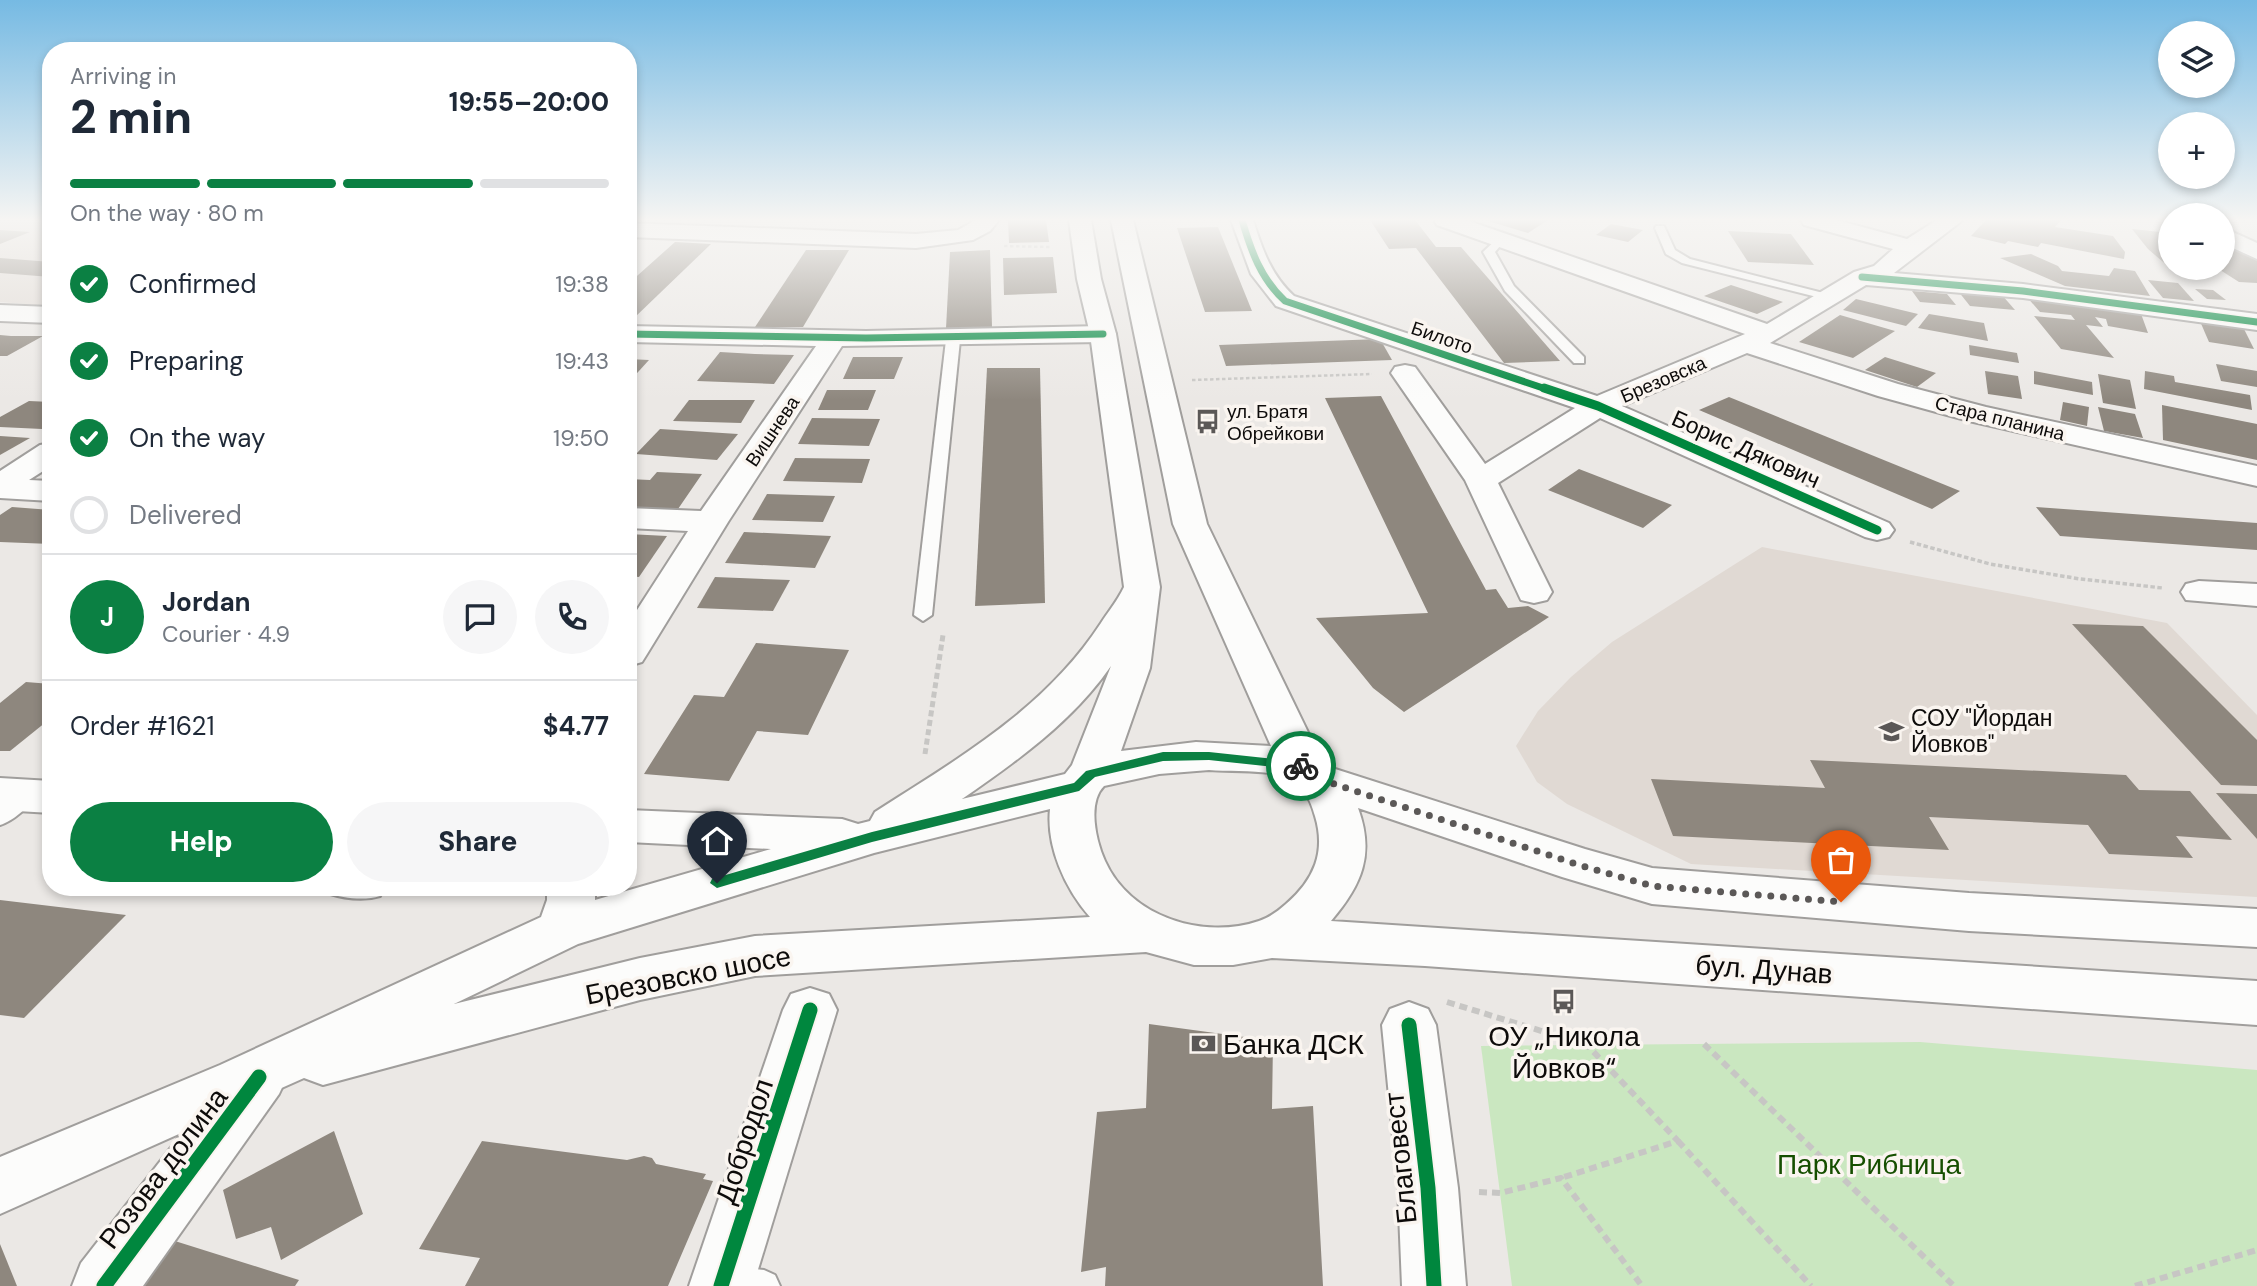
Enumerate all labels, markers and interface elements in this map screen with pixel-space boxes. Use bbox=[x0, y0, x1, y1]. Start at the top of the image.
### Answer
map controls bbox=[2158, 21, 2235, 280]
button: layers bbox=[2158, 21, 2235, 98]
text: Arriving in bbox=[70, 61, 176, 91]
text: 19:55–20:00 bbox=[449, 85, 609, 119]
text: 2 min bbox=[70, 87, 192, 147]
button: + bbox=[2158, 112, 2235, 189]
text: On the way · 80 m bbox=[70, 198, 264, 228]
button: − bbox=[2158, 203, 2235, 280]
icon: check bbox=[70, 265, 108, 303]
text: Confirmed bbox=[129, 267, 256, 301]
text: 19:38 bbox=[555, 269, 609, 299]
street label: Билото bbox=[1408, 315, 1476, 360]
icon: check bbox=[70, 342, 108, 380]
text: Preparing bbox=[129, 344, 244, 378]
text: 19:43 bbox=[555, 346, 609, 376]
street label: Брезовска bbox=[1616, 350, 1710, 409]
street label: Стара планина bbox=[1932, 390, 2068, 447]
street label: Вишнева bbox=[740, 391, 805, 471]
place label: ул. Братя Обрейкови bbox=[1227, 399, 1324, 446]
street label: Борис Дякович bbox=[1667, 403, 1825, 495]
bus stop icon: ул. Братя Обрейкови bbox=[1193, 408, 1221, 436]
icon: check bbox=[70, 419, 108, 457]
text: On the way bbox=[129, 421, 265, 455]
text: 19:50 bbox=[553, 423, 609, 453]
text: Delivered bbox=[129, 498, 242, 532]
button: chat bbox=[443, 580, 517, 654]
button: phone bbox=[535, 580, 609, 654]
text: Jordan bbox=[162, 585, 251, 619]
text: J bbox=[100, 600, 114, 634]
text: Courier · 4.9 bbox=[162, 619, 290, 649]
place label: СОУ "Йордан Йовков" bbox=[1911, 703, 2052, 759]
text: Order #1621 bbox=[70, 709, 215, 743]
text: $4.77 bbox=[543, 709, 609, 743]
school or university icon: СОУ "Йордан Йовков" bbox=[1877, 717, 1905, 745]
courier bbox=[1266, 731, 1336, 801]
icon: bike bbox=[1282, 747, 1320, 785]
button: Help bbox=[70, 802, 333, 882]
button: Share bbox=[347, 802, 609, 882]
pin bbox=[687, 811, 747, 883]
icon: home bbox=[698, 822, 736, 860]
pin bbox=[1811, 830, 1871, 902]
icon: bag bbox=[1822, 841, 1860, 879]
street label: Брезовско шосе bbox=[582, 937, 794, 1014]
street label: бул. Дунав bbox=[1694, 946, 1834, 993]
bus stop icon: ОУ „Никола Йовков“ bbox=[1550, 988, 1578, 1016]
place label: ОУ „Никола Йовков“ bbox=[1488, 1018, 1640, 1087]
place label: Банка ДСК bbox=[1223, 1026, 1364, 1063]
bank icon: Банка ДСК bbox=[1189, 1030, 1217, 1058]
street label: Добродол bbox=[707, 1074, 782, 1208]
street label: Розова долина bbox=[91, 1080, 236, 1256]
street label: Благовест bbox=[1375, 1090, 1426, 1226]
park label: Парк Рибница bbox=[1777, 1146, 1961, 1183]

